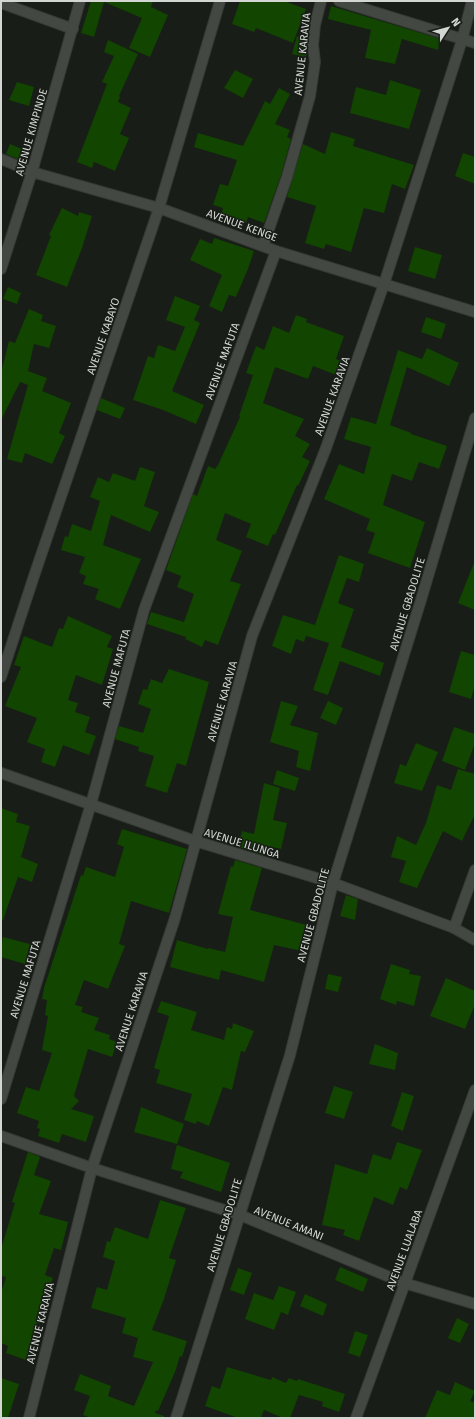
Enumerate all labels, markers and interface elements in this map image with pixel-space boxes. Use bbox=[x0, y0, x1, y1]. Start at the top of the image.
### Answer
north arrow bbox=[428, 8, 468, 48]
street label: AVENUE KARAVIA bbox=[292, 11, 313, 96]
text: N bbox=[448, 16, 463, 29]
street label: AVENUE KIMPINDE bbox=[13, 87, 50, 177]
street label: AVENUE KENGE bbox=[205, 207, 279, 244]
street label: AVENUE KABAYO bbox=[84, 296, 123, 376]
street label: AVENUE MAFUTA bbox=[203, 320, 243, 401]
street label: AVENUE KARAVIA bbox=[312, 354, 353, 437]
street label: AVENUE GBADOLITE bbox=[387, 556, 428, 652]
street label: AVENUE MAFUTA bbox=[100, 627, 133, 709]
street label: AVENUE KARAVIA bbox=[205, 659, 240, 743]
street label: AVENUE ILUNGA bbox=[203, 826, 282, 861]
street label: AVENUE GBADOLITE bbox=[295, 867, 332, 963]
street label: AVENUE MAFUTA bbox=[7, 938, 44, 1020]
street label: AVENUE KARAVIA bbox=[112, 969, 151, 1053]
street label: AVENUE GBADOLITE bbox=[204, 1177, 245, 1273]
street label: AVENUE AMANI bbox=[252, 1204, 325, 1243]
street label: AVENUE LUALABA bbox=[384, 1207, 425, 1292]
street label: AVENUE KARAVIA bbox=[24, 1281, 57, 1365]

